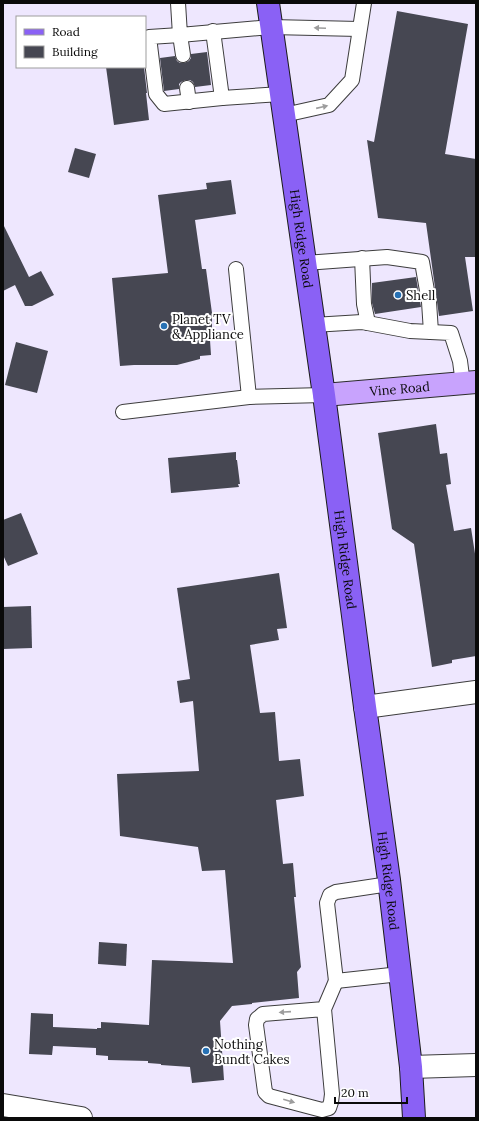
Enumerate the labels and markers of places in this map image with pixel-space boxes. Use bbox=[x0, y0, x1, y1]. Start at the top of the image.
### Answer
place label: Shell bbox=[406, 287, 436, 304]
marker: Shell bbox=[393, 290, 403, 300]
place label: Planet TV & Appliance bbox=[172, 311, 244, 343]
marker: Planet TV & Appliance bbox=[159, 321, 169, 331]
place label: Nothing Bundt Cakes bbox=[214, 1036, 290, 1068]
marker: Nothing Bundt Cakes bbox=[201, 1046, 211, 1056]

